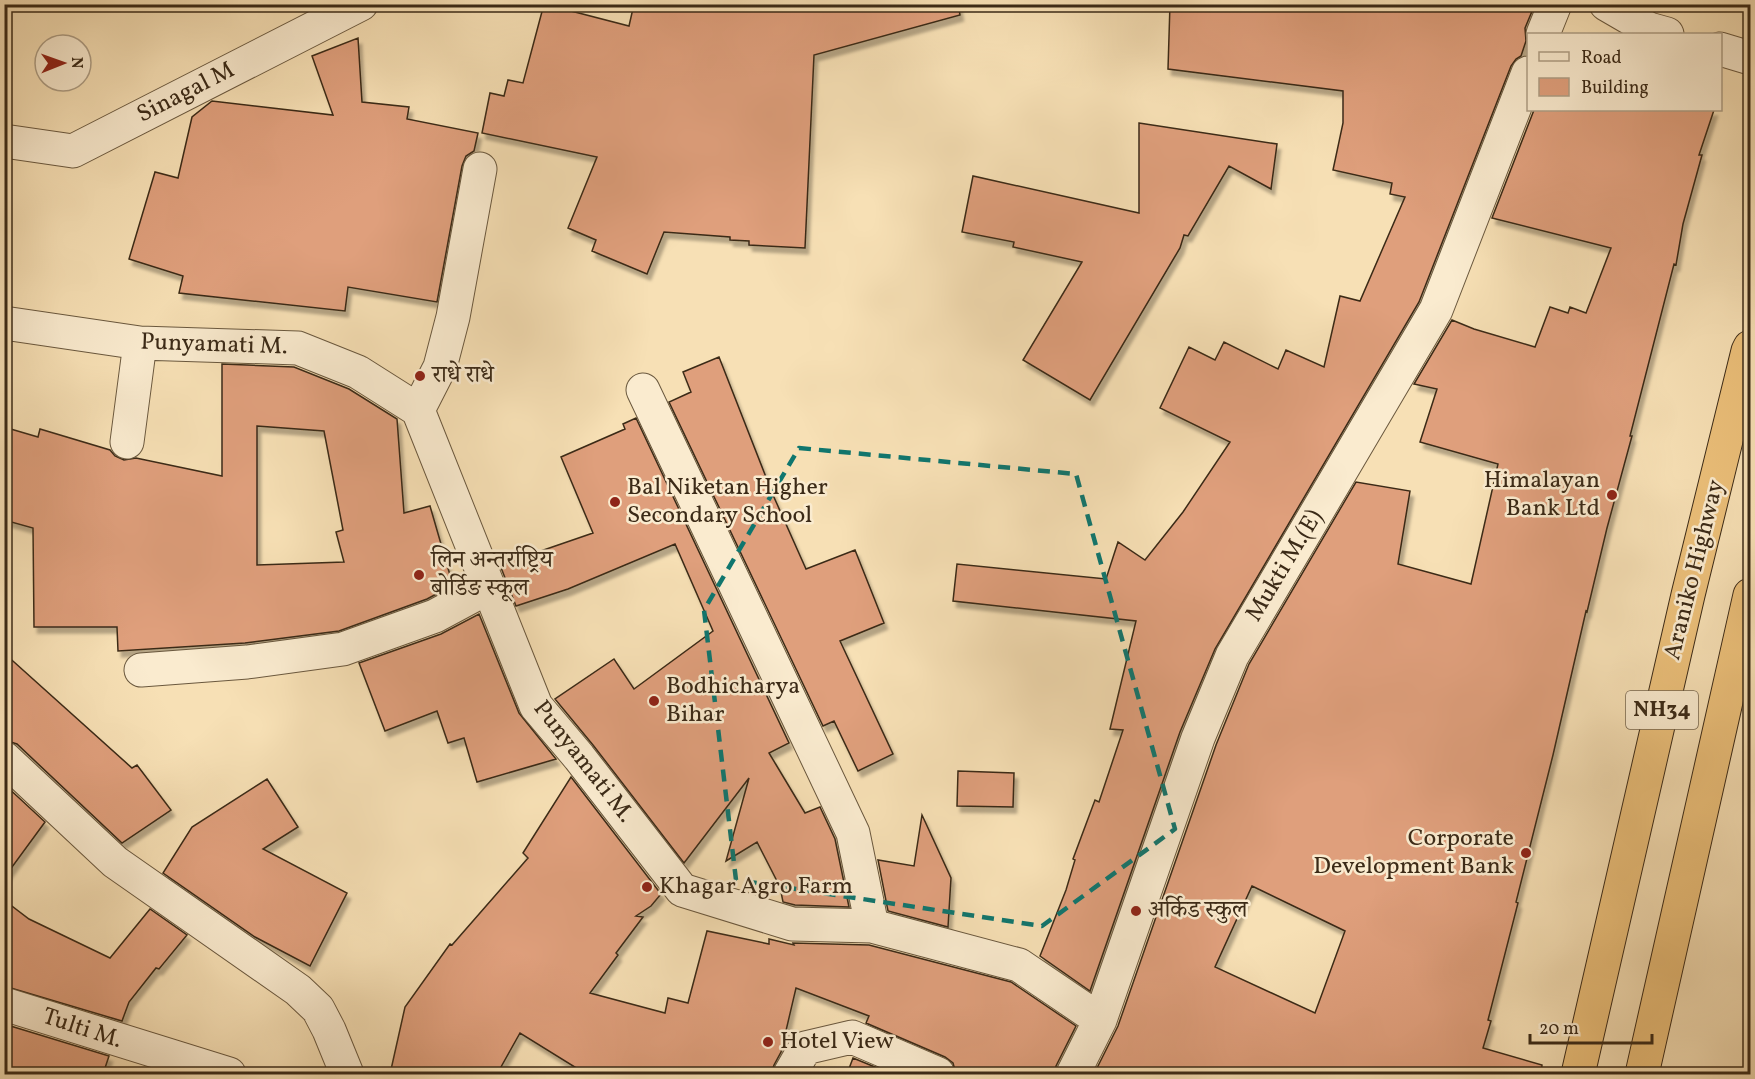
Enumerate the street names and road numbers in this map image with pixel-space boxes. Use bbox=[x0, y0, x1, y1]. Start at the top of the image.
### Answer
street label: Sinagal M bbox=[131, 54, 241, 132]
street label: Punyamati M. bbox=[140, 325, 288, 365]
street label: Araniko Highway bbox=[1656, 476, 1734, 664]
street label: Mukti M.(E) bbox=[1238, 504, 1332, 628]
road number: NH34 bbox=[1626, 691, 1698, 729]
street label: Punyamati M. bbox=[524, 694, 642, 830]
street label: Tulti M. bbox=[38, 1000, 126, 1058]

